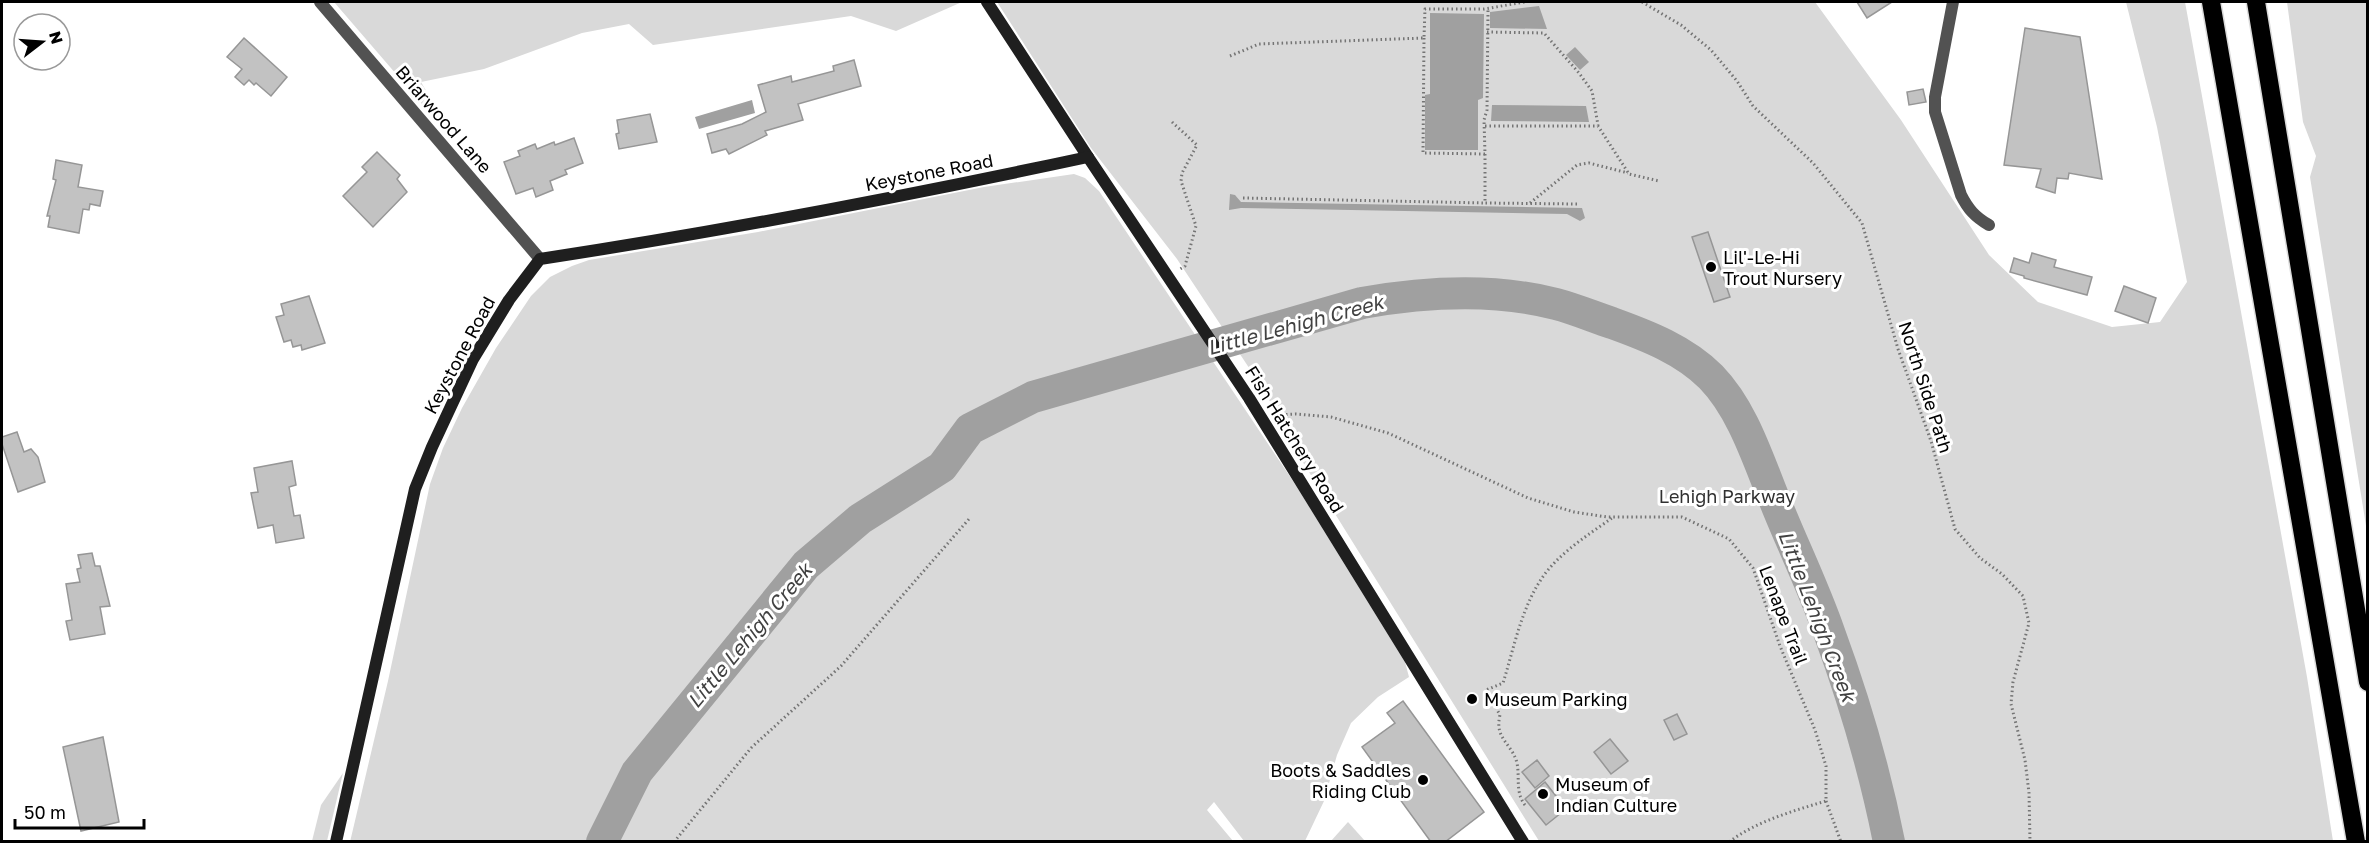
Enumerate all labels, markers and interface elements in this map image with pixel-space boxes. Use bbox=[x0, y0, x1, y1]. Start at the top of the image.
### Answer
north arrow bbox=[12, 12, 72, 72]
text: N bbox=[45, 29, 68, 46]
street label: Briarwood Lane bbox=[391, 61, 497, 177]
street label: Keystone Road bbox=[863, 149, 995, 195]
place label: Lil'-Le-Hi Trout Nursery bbox=[1723, 246, 1842, 289]
marker: Lil'-Le-Hi Trout Nursery bbox=[1704, 260, 1718, 274]
water label: Little Lehigh Creek bbox=[1204, 288, 1388, 360]
street label: Keystone Road bbox=[419, 292, 499, 418]
street label: North Side Path bbox=[1894, 319, 1958, 455]
street label: Fish Hatchery Road bbox=[1241, 361, 1349, 517]
park label: Lehigh Parkway bbox=[1659, 485, 1795, 507]
water label: Little Lehigh Creek bbox=[1773, 527, 1863, 708]
water label: Little Lehigh Creek bbox=[682, 556, 819, 713]
street label: Lenape Trail bbox=[1755, 562, 1813, 668]
place label: Museum Parking bbox=[1484, 688, 1628, 710]
marker: Museum Parking bbox=[1465, 692, 1479, 706]
place label: Boots & Saddles Riding Club bbox=[1270, 759, 1411, 802]
marker: Boots & Saddles Riding Club bbox=[1416, 773, 1430, 787]
place label: Museum of Indian Culture bbox=[1555, 773, 1677, 816]
marker: Museum of Indian Culture bbox=[1536, 787, 1550, 801]
scale bar bbox=[15, 792, 144, 830]
text: 50 m bbox=[24, 801, 66, 823]

